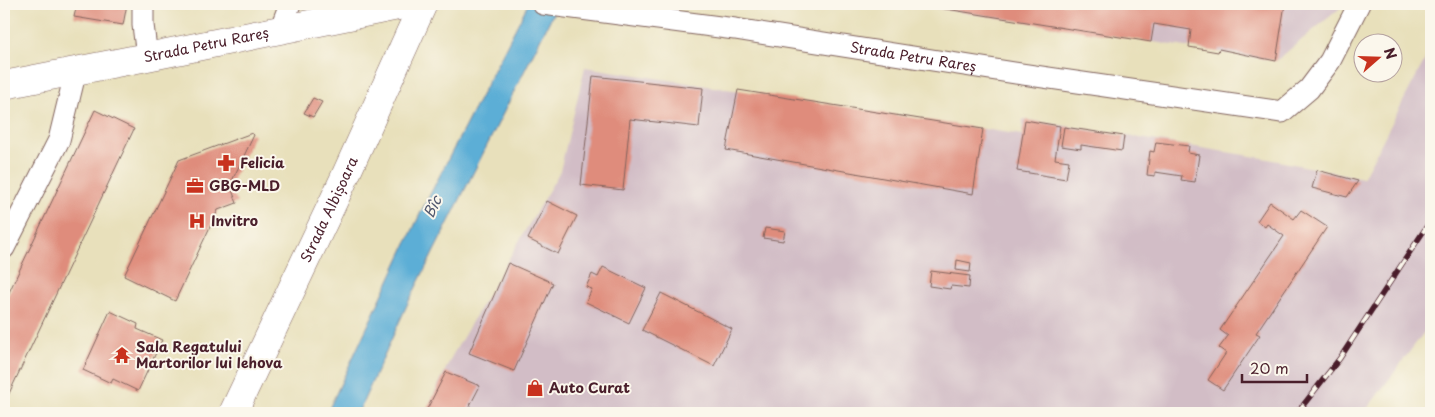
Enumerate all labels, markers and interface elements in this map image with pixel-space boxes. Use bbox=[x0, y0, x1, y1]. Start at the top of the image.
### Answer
street label: Strada Petru Rareș bbox=[141, 22, 271, 67]
north arrow bbox=[1352, 32, 1402, 82]
street label: Strada Petru Rareș bbox=[849, 36, 978, 77]
text: N bbox=[1379, 45, 1402, 62]
place label: Felicia bbox=[240, 152, 285, 173]
pharmacy icon: Felicia bbox=[216, 153, 236, 173]
street label: Strada Albișoara bbox=[295, 153, 363, 266]
place label: GBG-MLD bbox=[209, 175, 280, 196]
office icon: GBG-MLD bbox=[185, 176, 205, 196]
water label: Bîc bbox=[417, 190, 447, 221]
place label: Invitro bbox=[211, 210, 258, 231]
hospital icon: Invitro bbox=[187, 211, 207, 231]
place label: Sala Regatului Martorilor lui Iehova bbox=[136, 336, 283, 373]
temple icon: Sala Regatului Martorilor lui Iehova bbox=[112, 345, 132, 365]
scale bar bbox=[1242, 352, 1308, 384]
text: 20 m bbox=[1250, 356, 1289, 379]
place label: Auto Curat bbox=[549, 377, 630, 398]
shop icon: Auto Curat bbox=[525, 378, 545, 398]

